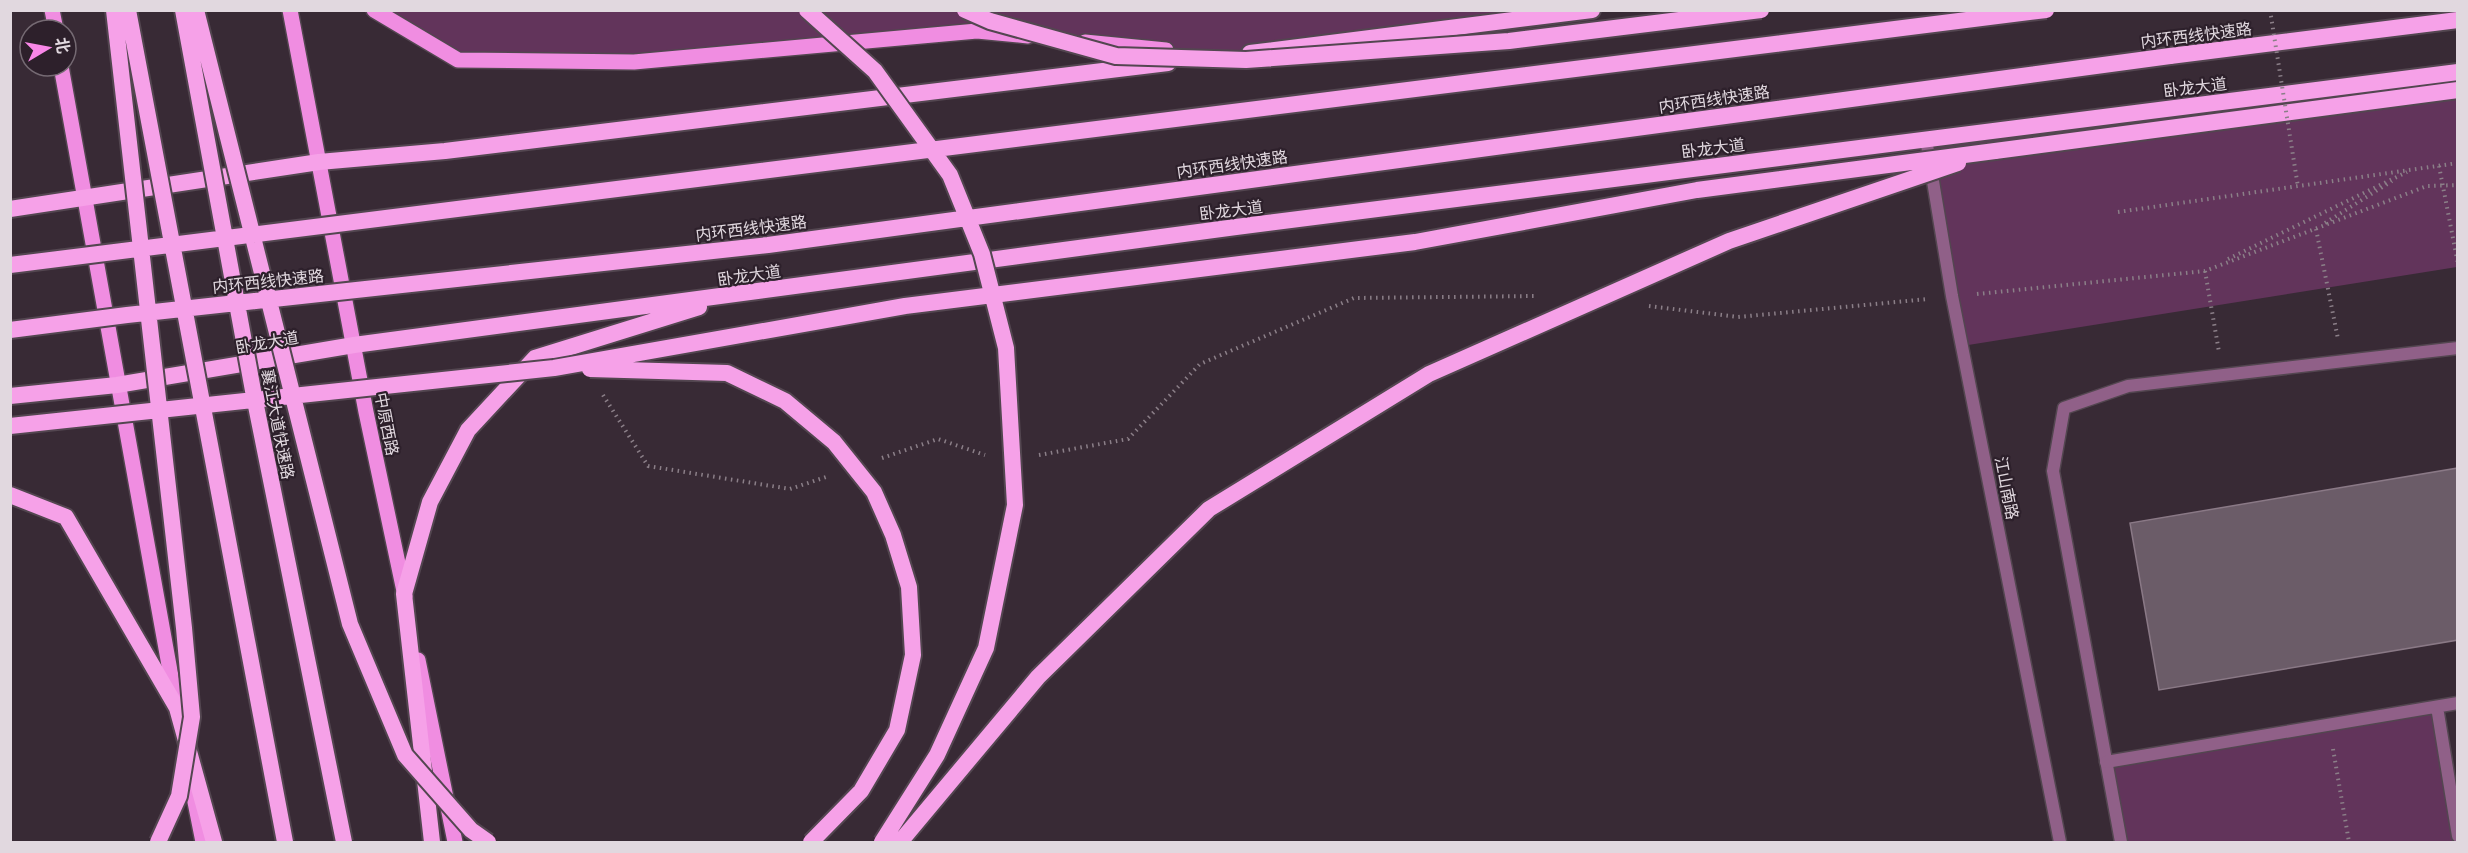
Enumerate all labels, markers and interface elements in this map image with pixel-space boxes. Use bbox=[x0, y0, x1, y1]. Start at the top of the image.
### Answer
north arrow bbox=[18, 18, 78, 78]
street label: 内环西线快速路 bbox=[2139, 19, 2253, 52]
text: 北 bbox=[52, 36, 73, 55]
street label: 卧龙大道 bbox=[2162, 74, 2228, 101]
street label: 内环西线快速路 bbox=[1657, 82, 1771, 117]
street label: 卧龙大道 bbox=[1680, 135, 1746, 162]
street label: 内环西线快速路 bbox=[1175, 147, 1289, 182]
street label: 卧龙大道 bbox=[1198, 197, 1264, 224]
street label: 内环西线快速路 bbox=[694, 212, 808, 245]
street label: 卧龙大道 bbox=[716, 262, 782, 289]
street label: 内环西线快速路 bbox=[211, 266, 325, 297]
street label: 卧龙大道 bbox=[234, 328, 300, 357]
street label: 襄江大道快速路 bbox=[257, 367, 298, 481]
street label: 中原西路 bbox=[371, 391, 402, 457]
street label: 江山南路 bbox=[1991, 455, 2022, 521]

